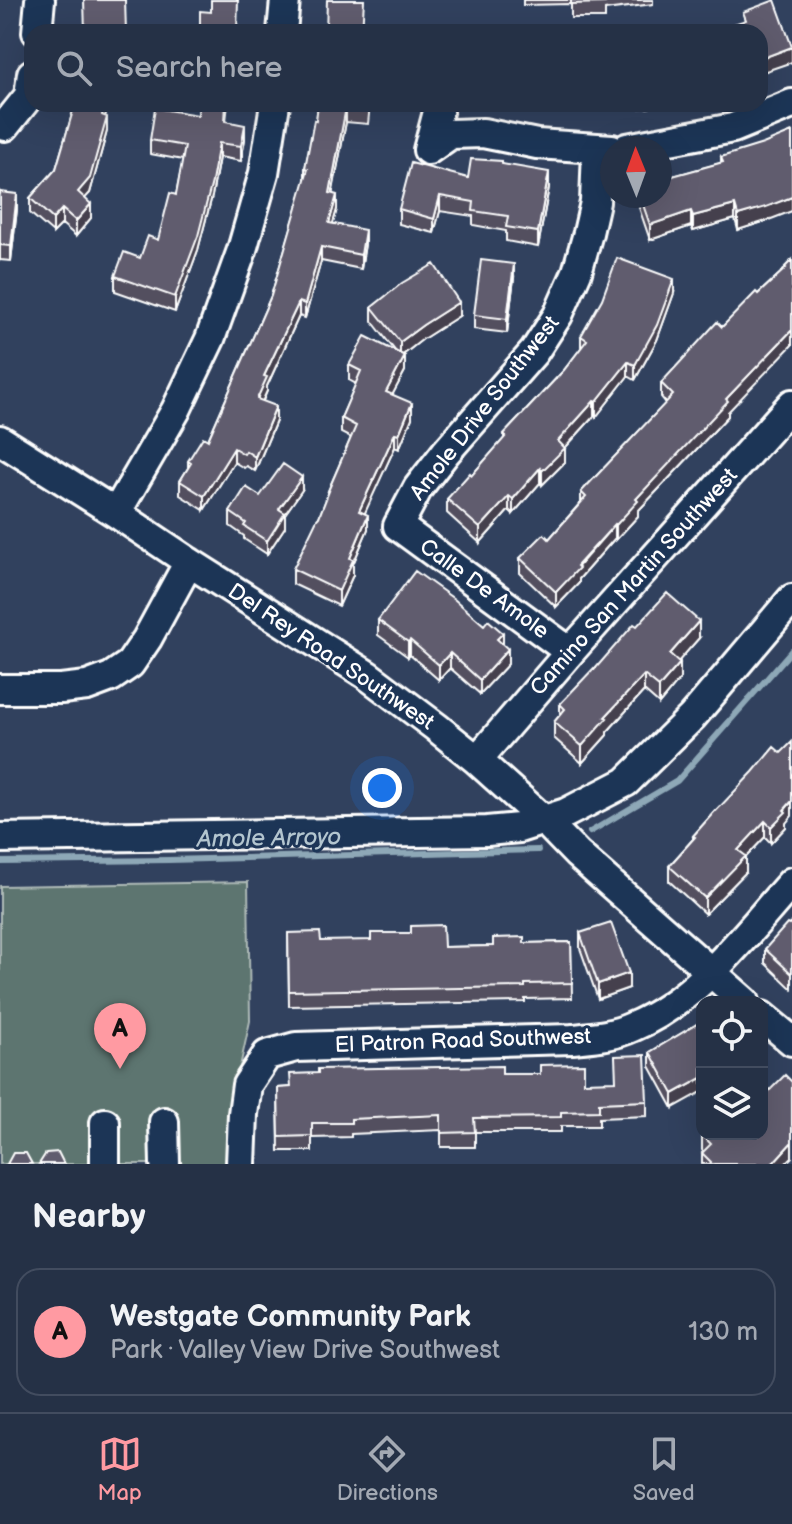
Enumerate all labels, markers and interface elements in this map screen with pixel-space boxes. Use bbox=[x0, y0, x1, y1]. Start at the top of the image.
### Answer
search box bbox=[24, 24, 768, 112]
icon: search bbox=[52, 46, 96, 90]
text: Search here bbox=[116, 50, 282, 86]
north arrow bbox=[600, 136, 672, 208]
street label: Amole Drive Southwest bbox=[404, 310, 566, 506]
street label: Camino San Martin Southwest bbox=[525, 462, 744, 701]
street label: Calle De Amole bbox=[414, 533, 554, 645]
street label: Del Rey Road Southwest bbox=[223, 578, 440, 736]
your location bbox=[362, 768, 402, 808]
water label: Amole Arroyo bbox=[196, 822, 341, 854]
map controls bbox=[696, 996, 768, 1140]
button: locate bbox=[696, 996, 768, 1068]
pin: A bbox=[94, 1003, 146, 1069]
street label: El Patron Road Southwest bbox=[334, 1023, 592, 1059]
button: layers bbox=[696, 1068, 768, 1140]
text: Nearby bbox=[32, 1196, 146, 1237]
text: Westgate Community Park bbox=[110, 1299, 471, 1335]
text: A bbox=[52, 1317, 68, 1348]
text: 130 m bbox=[688, 1317, 758, 1348]
text: Park · Valley View Drive Southwest bbox=[110, 1335, 500, 1366]
tab: Map bbox=[97, 1432, 142, 1507]
tab: Directions bbox=[337, 1432, 438, 1507]
tab: Saved bbox=[633, 1432, 695, 1507]

